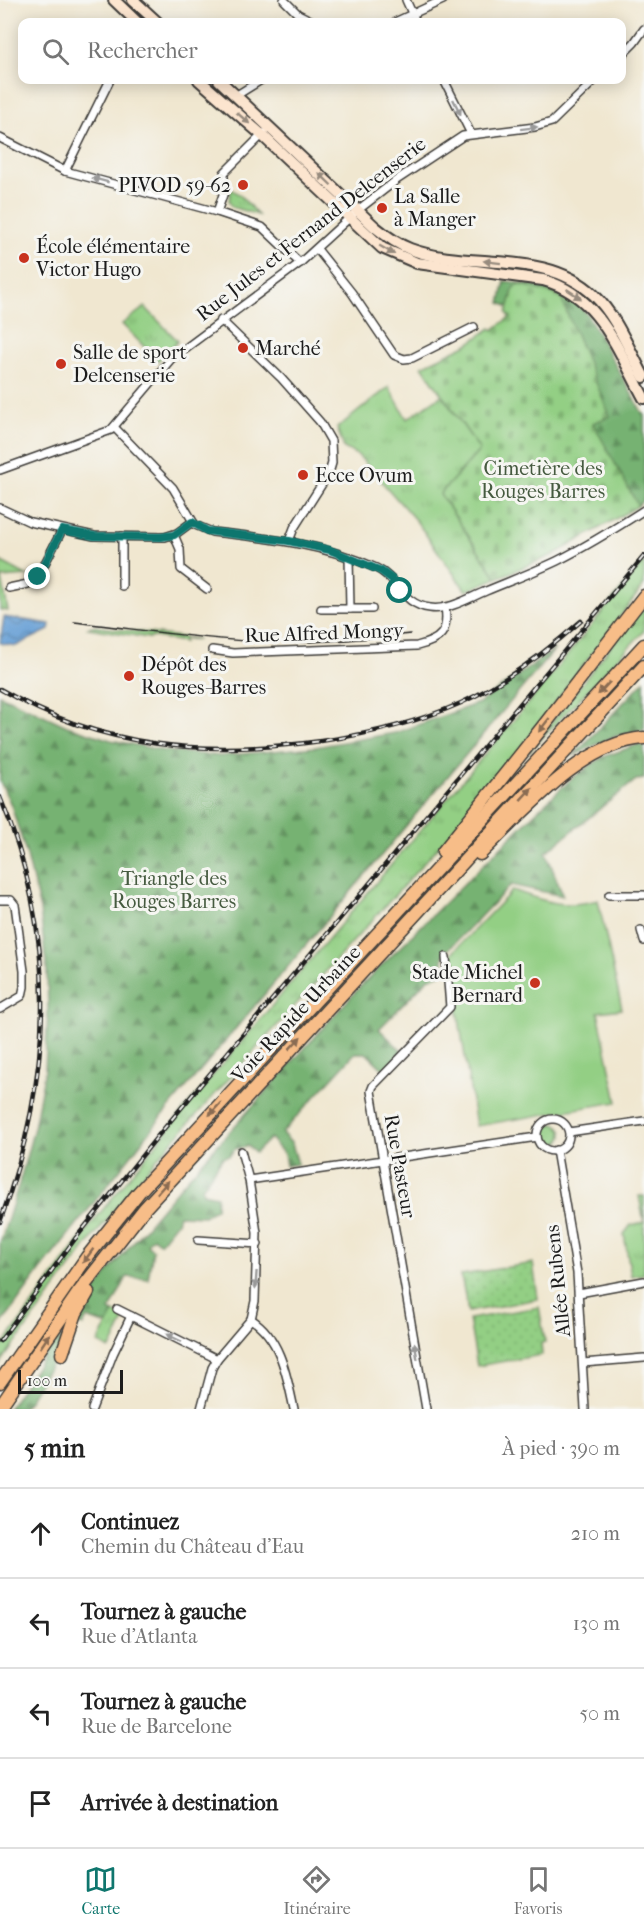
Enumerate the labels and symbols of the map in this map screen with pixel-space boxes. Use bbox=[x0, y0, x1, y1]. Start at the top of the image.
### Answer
one-way arrow bbox=[453, 98, 462, 115]
one-way arrow bbox=[235, 111, 250, 124]
one-way arrow bbox=[519, 123, 538, 132]
street label: Rue Jules et Fernand Delcenserie bbox=[192, 132, 431, 326]
one-way arrow bbox=[318, 172, 332, 186]
one-way arrow bbox=[91, 174, 109, 184]
place label: PIVOD 59-62 bbox=[118, 174, 231, 197]
marker: PIVOD 59-62 bbox=[236, 178, 250, 192]
place label: La Salle à Manger bbox=[394, 185, 476, 231]
marker: La Salle à Manger bbox=[375, 201, 389, 215]
place label: École élémentaire Victor Hugo bbox=[35, 234, 190, 281]
one-way arrow bbox=[379, 244, 395, 255]
marker: École élémentaire Victor Hugo bbox=[17, 251, 31, 265]
one-way arrow bbox=[483, 257, 502, 267]
one-way arrow bbox=[566, 288, 582, 299]
place label: Marché bbox=[255, 337, 321, 360]
place label: Salle de sport Delcenserie bbox=[73, 341, 187, 387]
marker: Marché bbox=[236, 341, 250, 355]
marker: Salle de sport Delcenserie bbox=[54, 357, 68, 371]
park label: Cimetière des Rouges Barres bbox=[481, 457, 605, 503]
place label: Ecce Ovum bbox=[315, 464, 413, 487]
marker: Ecce Ovum bbox=[296, 468, 310, 482]
route end bbox=[24, 563, 50, 589]
route start bbox=[386, 577, 412, 603]
street label: Rue Alfred Mongy bbox=[244, 619, 405, 647]
place label: Dépôt des Rouges-Barres bbox=[141, 653, 266, 699]
marker: Dépôt des Rouges-Barres bbox=[122, 669, 136, 683]
one-way arrow bbox=[597, 681, 611, 696]
one-way arrow bbox=[538, 717, 551, 733]
one-way arrow bbox=[519, 786, 533, 801]
park label: Triangle des Rouges Barres bbox=[112, 867, 236, 913]
street label: Voie Rapide Urbaine bbox=[226, 941, 365, 1088]
place label: Stade Michel Bernard bbox=[412, 961, 524, 1007]
marker: Stade Michel Bernard bbox=[528, 976, 542, 990]
one-way arrow bbox=[288, 1037, 302, 1051]
one-way arrow bbox=[209, 1101, 222, 1116]
street label: Rue Pasteur bbox=[380, 1112, 421, 1220]
one-way arrow bbox=[156, 1180, 169, 1195]
street label: Allée Rubens bbox=[541, 1224, 575, 1339]
one-way arrow bbox=[82, 1249, 94, 1264]
one-way arrow bbox=[252, 1270, 261, 1289]
one-way arrow bbox=[166, 1333, 183, 1343]
one-way arrow bbox=[39, 1334, 51, 1350]
one-way arrow bbox=[411, 1342, 420, 1361]
scale bar bbox=[18, 1367, 123, 1394]

